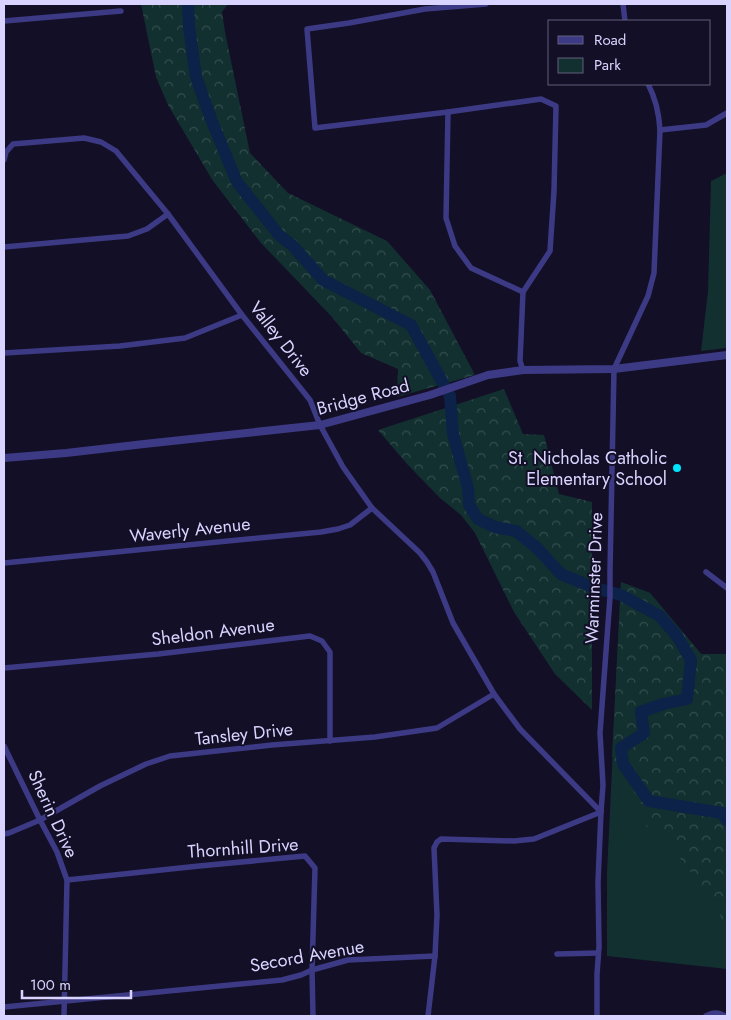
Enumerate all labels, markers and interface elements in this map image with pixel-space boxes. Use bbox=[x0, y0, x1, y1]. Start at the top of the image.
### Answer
legend bbox=[548, 20, 711, 85]
text: Road bbox=[594, 29, 626, 51]
text: Park bbox=[594, 54, 621, 76]
street label: Valley Drive bbox=[243, 296, 319, 382]
street label: Bridge Road bbox=[314, 372, 412, 422]
place label: St. Nicholas Catholic Elementary School bbox=[508, 445, 667, 492]
marker: St. Nicholas Catholic Elementary School bbox=[671, 462, 683, 474]
street label: Waverly Avenue bbox=[128, 511, 252, 549]
street label: Warminster Drive bbox=[579, 512, 609, 644]
street label: Sheldon Avenue bbox=[150, 612, 276, 652]
street label: Tansley Drive bbox=[194, 716, 294, 752]
street label: Sherin Drive bbox=[21, 766, 85, 862]
street label: Thornhill Drive bbox=[187, 831, 299, 865]
street label: Secord Avenue bbox=[248, 933, 366, 979]
scale bar bbox=[22, 968, 131, 1000]
text: 100 m bbox=[30, 974, 71, 996]

